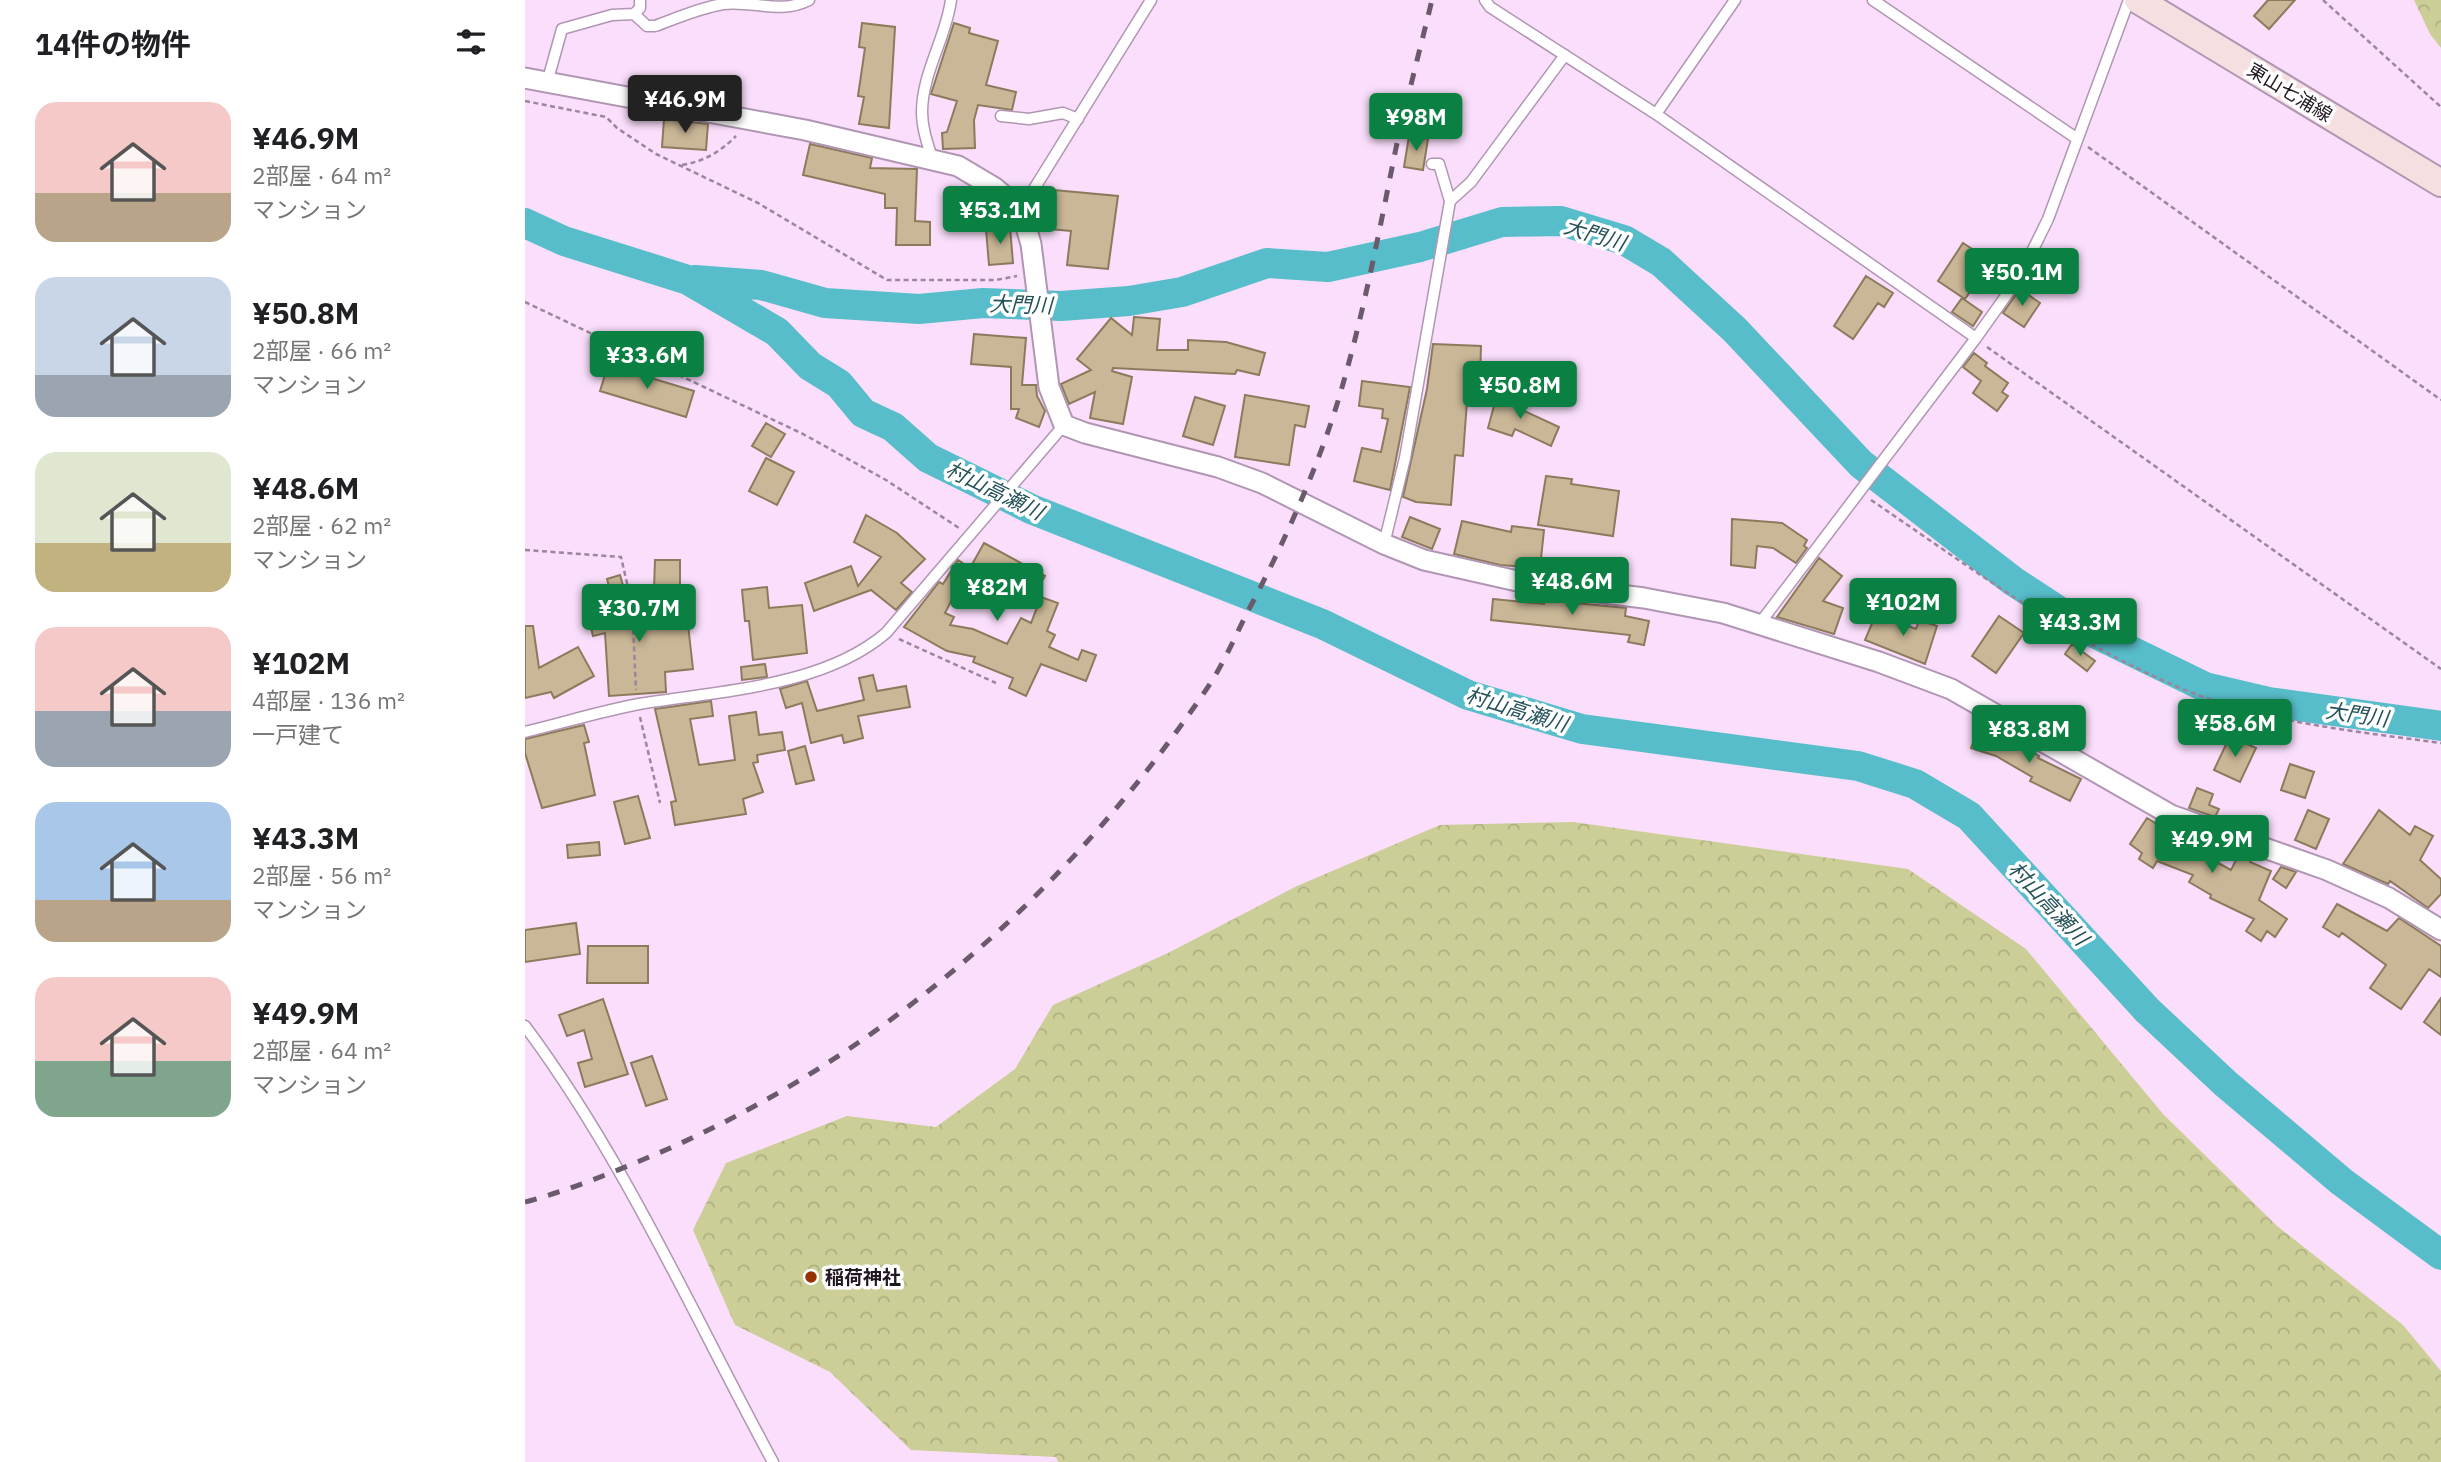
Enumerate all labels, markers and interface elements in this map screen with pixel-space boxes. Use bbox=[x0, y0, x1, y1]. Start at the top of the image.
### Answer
icon: filters bbox=[452, 23, 490, 61]
text: 14件の物件 bbox=[35, 24, 191, 63]
street label: 東山七浦線 bbox=[2243, 57, 2337, 127]
pin: ¥46.9M bbox=[628, 76, 742, 135]
text: ¥46.9M bbox=[644, 83, 726, 113]
pin: ¥98M bbox=[1375, 94, 1457, 153]
text: ¥98M bbox=[1385, 101, 1447, 131]
text: ¥46.9M bbox=[252, 118, 359, 157]
icon: home bbox=[91, 130, 175, 214]
text: 2部屋 · 64 m² bbox=[252, 160, 391, 190]
pin: ¥53.1M bbox=[943, 187, 1057, 246]
text: マンション bbox=[252, 194, 367, 224]
text: ¥53.1M bbox=[959, 194, 1041, 224]
water label: 大門川 bbox=[1561, 211, 1631, 257]
pin: ¥50.1M bbox=[1965, 248, 2079, 308]
text: ¥50.1M bbox=[1981, 256, 2063, 286]
water label: 大門川 bbox=[989, 289, 1055, 319]
text: ¥50.8M bbox=[252, 293, 359, 332]
icon: home bbox=[91, 305, 175, 389]
pin: ¥33.6M bbox=[590, 332, 704, 391]
text: 2部屋 · 66 m² bbox=[252, 335, 391, 365]
text: ¥33.6M bbox=[606, 339, 688, 369]
pin: ¥50.8M bbox=[1463, 362, 1577, 421]
text: マンション bbox=[252, 369, 367, 399]
text: ¥50.8M bbox=[1479, 369, 1561, 399]
water label: 村山高瀬川 bbox=[942, 454, 1050, 526]
text: ¥48.6M bbox=[252, 468, 359, 507]
icon: home bbox=[91, 480, 175, 564]
text: 2部屋 · 62 m² bbox=[252, 510, 391, 540]
text: マンション bbox=[252, 544, 367, 574]
pin: ¥48.6M bbox=[1515, 558, 1629, 617]
pin: ¥82M bbox=[956, 564, 1038, 623]
text: ¥48.6M bbox=[1531, 565, 1613, 595]
text: ¥82M bbox=[966, 571, 1028, 601]
pin: ¥102M bbox=[1854, 578, 1952, 638]
pin: ¥30.7M bbox=[582, 584, 696, 644]
text: ¥102M bbox=[1865, 586, 1941, 616]
text: ¥30.7M bbox=[598, 592, 680, 622]
pin: ¥43.3M bbox=[2023, 598, 2137, 658]
text: ¥43.3M bbox=[2039, 606, 2121, 636]
text: ¥102M bbox=[252, 643, 350, 682]
icon: home bbox=[91, 655, 175, 739]
water label: 村山高瀬川 bbox=[1463, 680, 1573, 738]
text: 4部屋 · 136 m² bbox=[252, 685, 405, 715]
water label: 大門川 bbox=[2324, 696, 2392, 733]
pin: ¥58.6M bbox=[2178, 700, 2292, 759]
pin: ¥83.8M bbox=[1972, 706, 2086, 765]
text: ¥58.6M bbox=[2194, 707, 2276, 737]
text: ¥83.8M bbox=[1988, 713, 2070, 743]
text: 一戸建て bbox=[252, 719, 344, 749]
pin: ¥49.9M bbox=[2155, 816, 2269, 875]
text: ¥43.3M bbox=[252, 818, 359, 857]
text: ¥49.9M bbox=[2171, 823, 2253, 853]
icon: home bbox=[91, 830, 175, 914]
water label: 村山高瀬川 bbox=[2003, 855, 2096, 952]
text: 2部屋 · 56 m² bbox=[252, 860, 391, 890]
text: マンション bbox=[252, 894, 367, 924]
text: ¥49.9M bbox=[252, 993, 359, 1032]
icon: home bbox=[91, 1005, 175, 1089]
text: 2部屋 · 64 m² bbox=[252, 1035, 391, 1065]
text: マンション bbox=[252, 1069, 367, 1099]
place label: 稲荷神社 bbox=[825, 1265, 901, 1289]
marker: 稲荷神社 bbox=[803, 1269, 819, 1285]

